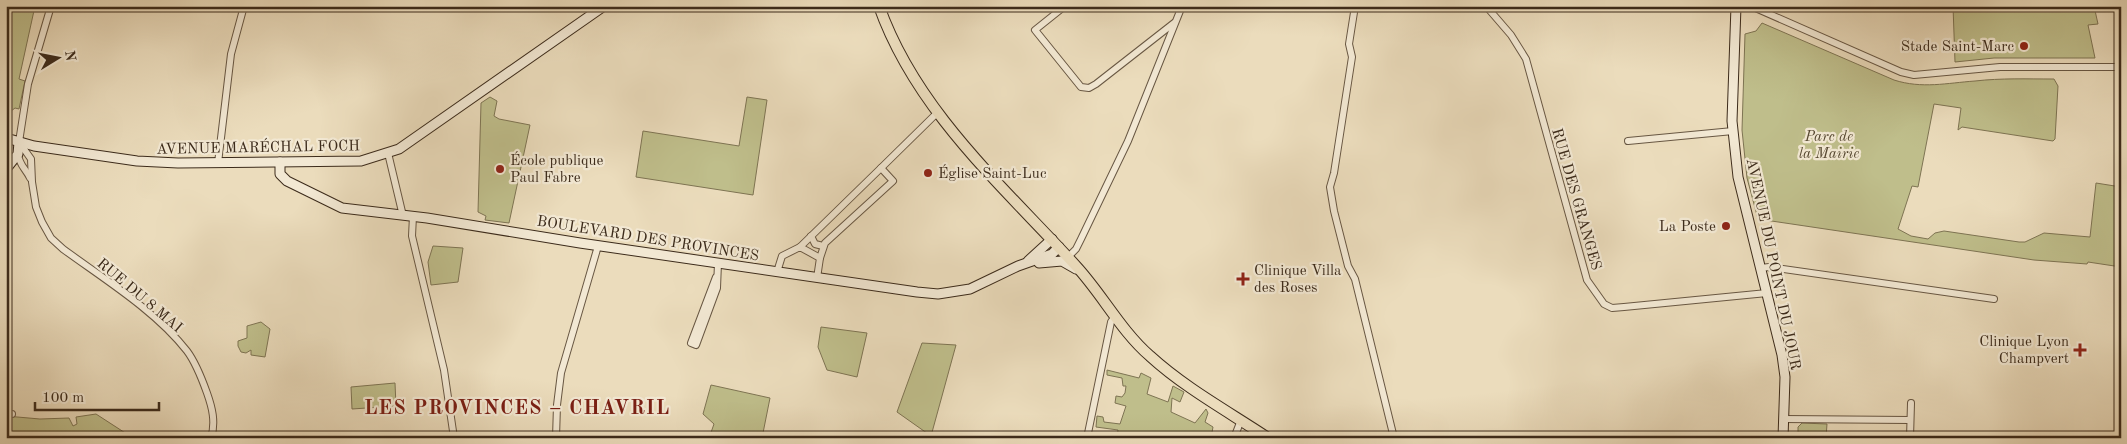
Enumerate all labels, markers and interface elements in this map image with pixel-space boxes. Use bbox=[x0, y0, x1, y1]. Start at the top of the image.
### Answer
north arrow bbox=[32, 32, 82, 82]
place label: Stade Saint-Marc bbox=[1901, 40, 2014, 55]
marker: Stade Saint-Marc bbox=[2018, 40, 2030, 52]
text: N bbox=[62, 49, 78, 63]
street label: RUE DES GRANGES bbox=[1548, 127, 1603, 272]
park label: Parc de la Mairie bbox=[1799, 130, 1859, 162]
street label: AVENUE MARÉCHAL FOCH bbox=[156, 136, 360, 158]
place label: École publique Paul Fabre bbox=[510, 151, 604, 186]
street label: AVENUE DU POINT DU JOUR bbox=[1743, 157, 1802, 372]
marker: École publique Paul Fabre bbox=[494, 163, 506, 175]
place label: Église Saint-Luc bbox=[938, 164, 1047, 182]
marker: Église Saint-Luc bbox=[922, 167, 934, 179]
street label: BOULEVARD DES PROVINCES bbox=[536, 215, 760, 264]
place label: La Poste bbox=[1659, 220, 1716, 235]
marker: La Poste bbox=[1720, 220, 1732, 232]
street label: RUE DU 8 MAI bbox=[94, 256, 185, 336]
place label: Clinique Villa des Roses bbox=[1254, 264, 1342, 296]
marker: Clinique Villa des Roses bbox=[1236, 272, 1250, 286]
place label: Clinique Lyon Champvert bbox=[1979, 335, 2069, 367]
marker: Clinique Lyon Champvert bbox=[2073, 343, 2087, 357]
scale bar bbox=[35, 379, 159, 411]
text: 100 m bbox=[42, 391, 84, 406]
district label: LES PROVINCES – CHAVRIL bbox=[364, 399, 670, 419]

